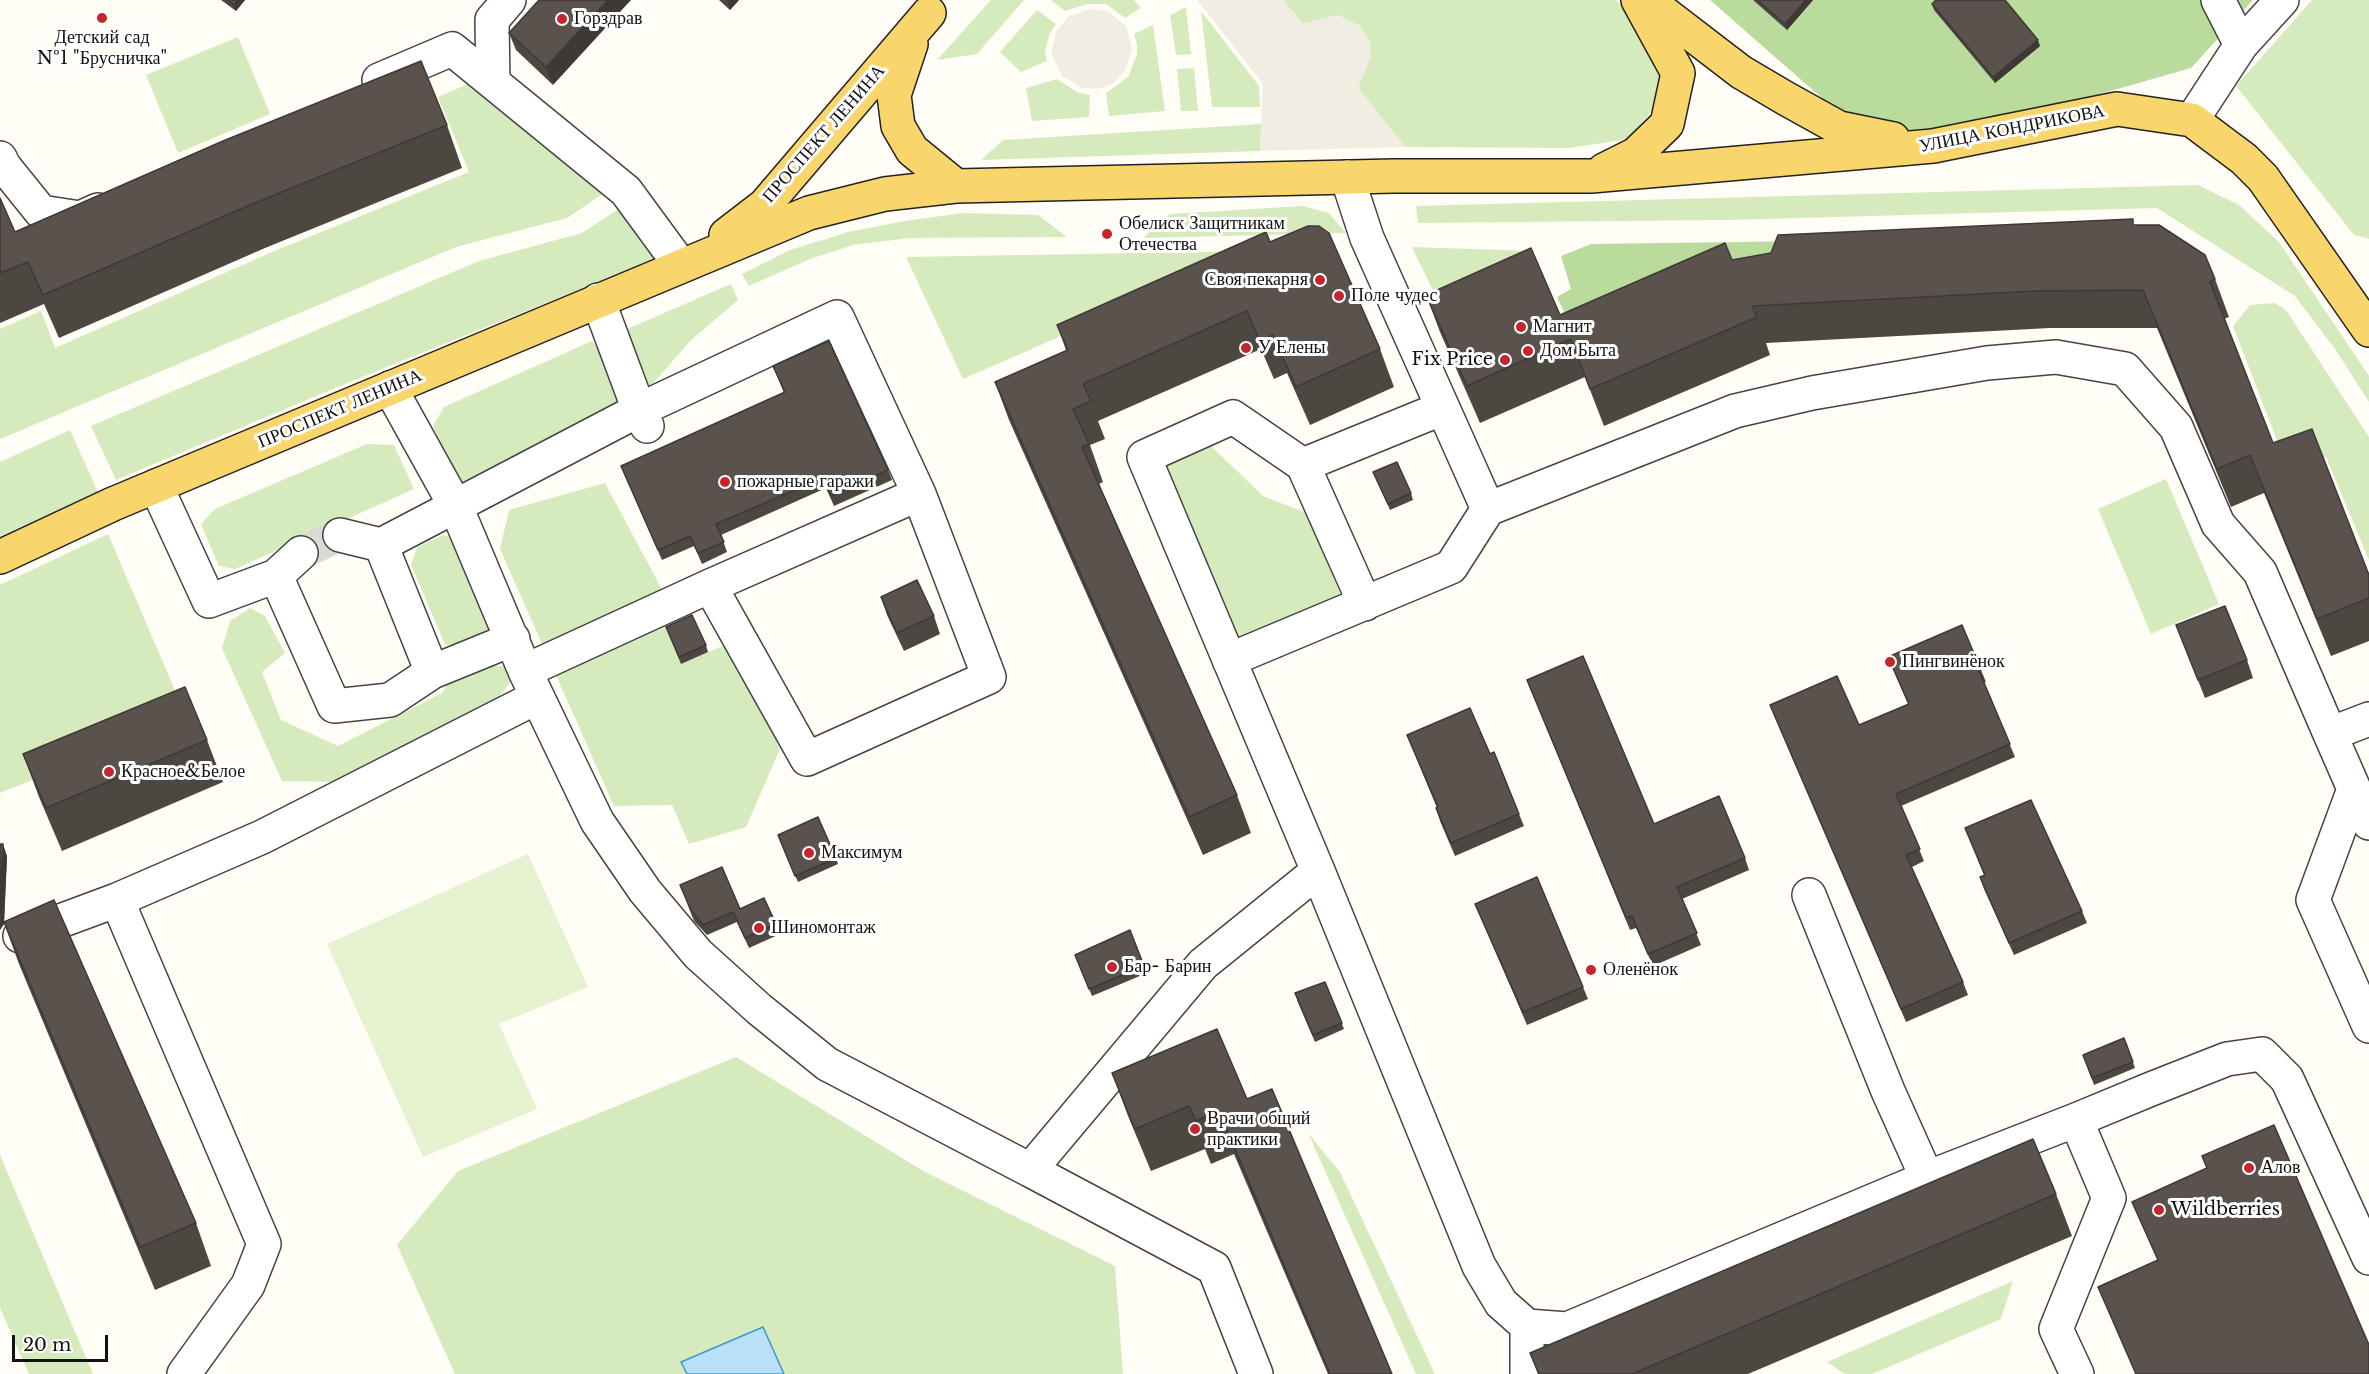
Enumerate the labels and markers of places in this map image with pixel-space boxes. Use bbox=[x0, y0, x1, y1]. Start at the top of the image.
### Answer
place label: Горздрав bbox=[574, 8, 642, 30]
marker: Детский сад №1 "Брусничка" bbox=[95, 11, 109, 25]
marker: Горздрав bbox=[555, 12, 569, 26]
place label: Детский сад №1 "Брусничка" bbox=[37, 27, 167, 70]
place label: Обелиск Защитникам Отечества bbox=[1119, 213, 1285, 256]
marker: Обелиск Защитникам Отечества bbox=[1100, 227, 1114, 241]
place label: Своя пекарня bbox=[1205, 269, 1308, 291]
marker: Своя пекарня bbox=[1313, 273, 1327, 287]
place label: Поле чудес bbox=[1351, 285, 1437, 307]
marker: Поле чудес bbox=[1332, 289, 1346, 303]
place label: Магнит bbox=[1533, 316, 1592, 338]
marker: Магнит bbox=[1514, 320, 1528, 334]
place label: У Елены bbox=[1258, 337, 1326, 359]
place label: Дом Быта bbox=[1540, 340, 1616, 362]
marker: У Елены bbox=[1239, 341, 1253, 355]
marker: Дом Быта bbox=[1521, 344, 1535, 358]
place label: Fix Price bbox=[1412, 349, 1493, 371]
marker: Fix Price bbox=[1498, 353, 1512, 367]
place label: пожарные гаражи bbox=[737, 471, 874, 493]
marker: пожарные гаражи bbox=[718, 475, 732, 489]
place label: Пингвинёнок bbox=[1902, 651, 2005, 673]
marker: Пингвинёнок bbox=[1883, 655, 1897, 669]
place label: Красное&Белое bbox=[121, 761, 245, 783]
marker: Красное&Белое bbox=[102, 765, 116, 779]
place label: Максимум bbox=[821, 842, 902, 864]
marker: Максимум bbox=[802, 846, 816, 860]
place label: Шиномонтаж bbox=[771, 917, 876, 939]
marker: Шиномонтаж bbox=[752, 921, 766, 935]
place label: Бар- Барин bbox=[1124, 956, 1211, 978]
place label: Оленёнок bbox=[1603, 959, 1678, 981]
marker: Бар- Барин bbox=[1105, 960, 1119, 974]
marker: Оленёнок bbox=[1584, 963, 1598, 977]
place label: Врачи общий практики bbox=[1207, 1108, 1310, 1150]
marker: Врачи общий практики bbox=[1188, 1122, 1202, 1136]
place label: Алов bbox=[2261, 1157, 2300, 1179]
marker: Алов bbox=[2242, 1161, 2256, 1175]
place label: Wildberries bbox=[2171, 1199, 2280, 1221]
marker: Wildberries bbox=[2152, 1203, 2166, 1217]

